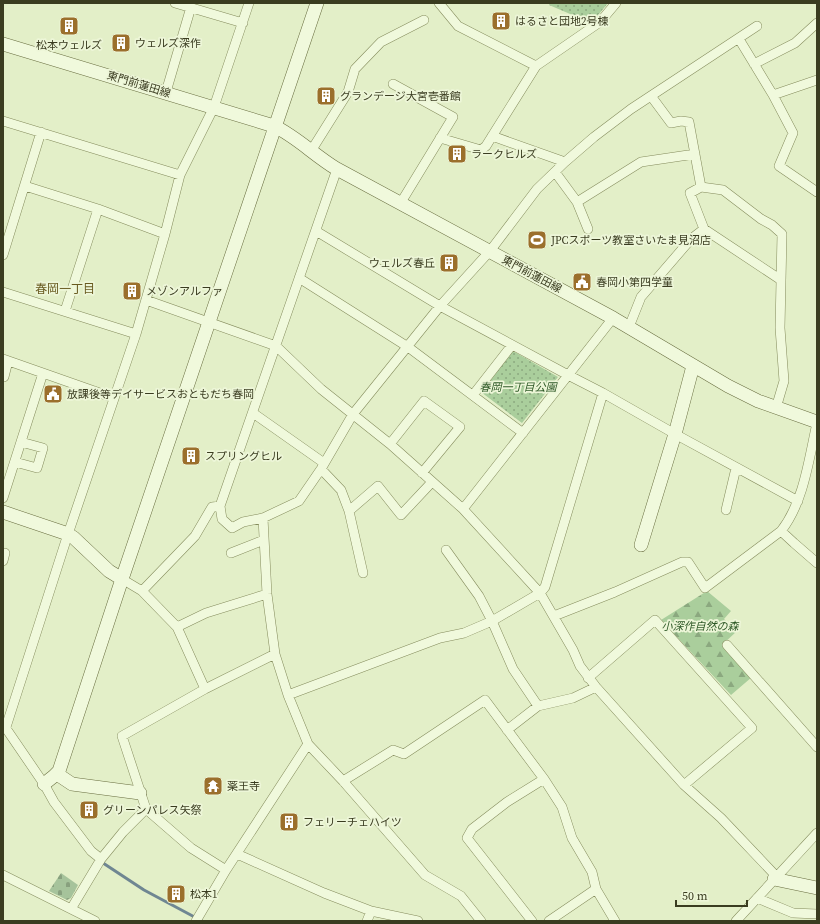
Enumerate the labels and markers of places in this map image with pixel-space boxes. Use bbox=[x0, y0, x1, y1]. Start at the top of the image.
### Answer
building icon: はるさと団地2号棟 bbox=[490, 10, 512, 32]
place label: はるさと団地2号棟 bbox=[515, 14, 609, 29]
building icon: 松本ウェルズ bbox=[58, 15, 80, 37]
building icon: ウェルズ深作 bbox=[110, 32, 132, 54]
place label: ウェルズ深作 bbox=[135, 36, 201, 51]
place label: 松本ウェルズ bbox=[36, 38, 102, 53]
building icon: グランデージ大宮壱番館 bbox=[315, 85, 337, 107]
place label: グランデージ大宮壱番館 bbox=[340, 89, 461, 104]
building icon: ラークヒルズ bbox=[446, 143, 468, 165]
place label: ラークヒルズ bbox=[471, 147, 537, 162]
sports icon: JPCスポーツ教室さいたま見沼店 bbox=[526, 229, 548, 251]
place label: JPCスポーツ教室さいたま見沼店 bbox=[550, 233, 711, 248]
building icon: ウェルズ春丘 bbox=[438, 252, 460, 274]
place label: ウェルズ春丘 bbox=[369, 256, 435, 271]
public building icon: 春岡小第四学童 bbox=[571, 271, 593, 293]
place label: 春岡小第四学童 bbox=[596, 275, 673, 290]
building icon: メゾンアルファ bbox=[121, 280, 143, 302]
place label: メゾンアルファ bbox=[146, 284, 223, 299]
public building icon: 放課後等デイサービスおともだち春岡 bbox=[42, 383, 64, 405]
place label: 放課後等デイサービスおともだち春岡 bbox=[67, 387, 254, 402]
building icon: スプリングヒル bbox=[180, 445, 202, 467]
place label: スプリングヒル bbox=[205, 449, 282, 464]
temple icon: 薬王寺 bbox=[202, 775, 224, 797]
place label: 薬王寺 bbox=[227, 779, 260, 794]
building icon: グリーンパレス矢祭 bbox=[78, 799, 100, 821]
place label: グリーンパレス矢祭 bbox=[103, 803, 201, 818]
building icon: フェリーチェハイツ bbox=[278, 811, 300, 833]
place label: フェリーチェハイツ bbox=[303, 815, 402, 830]
building icon: 松本1 bbox=[165, 883, 187, 905]
place label: 松本1 bbox=[190, 887, 218, 902]

